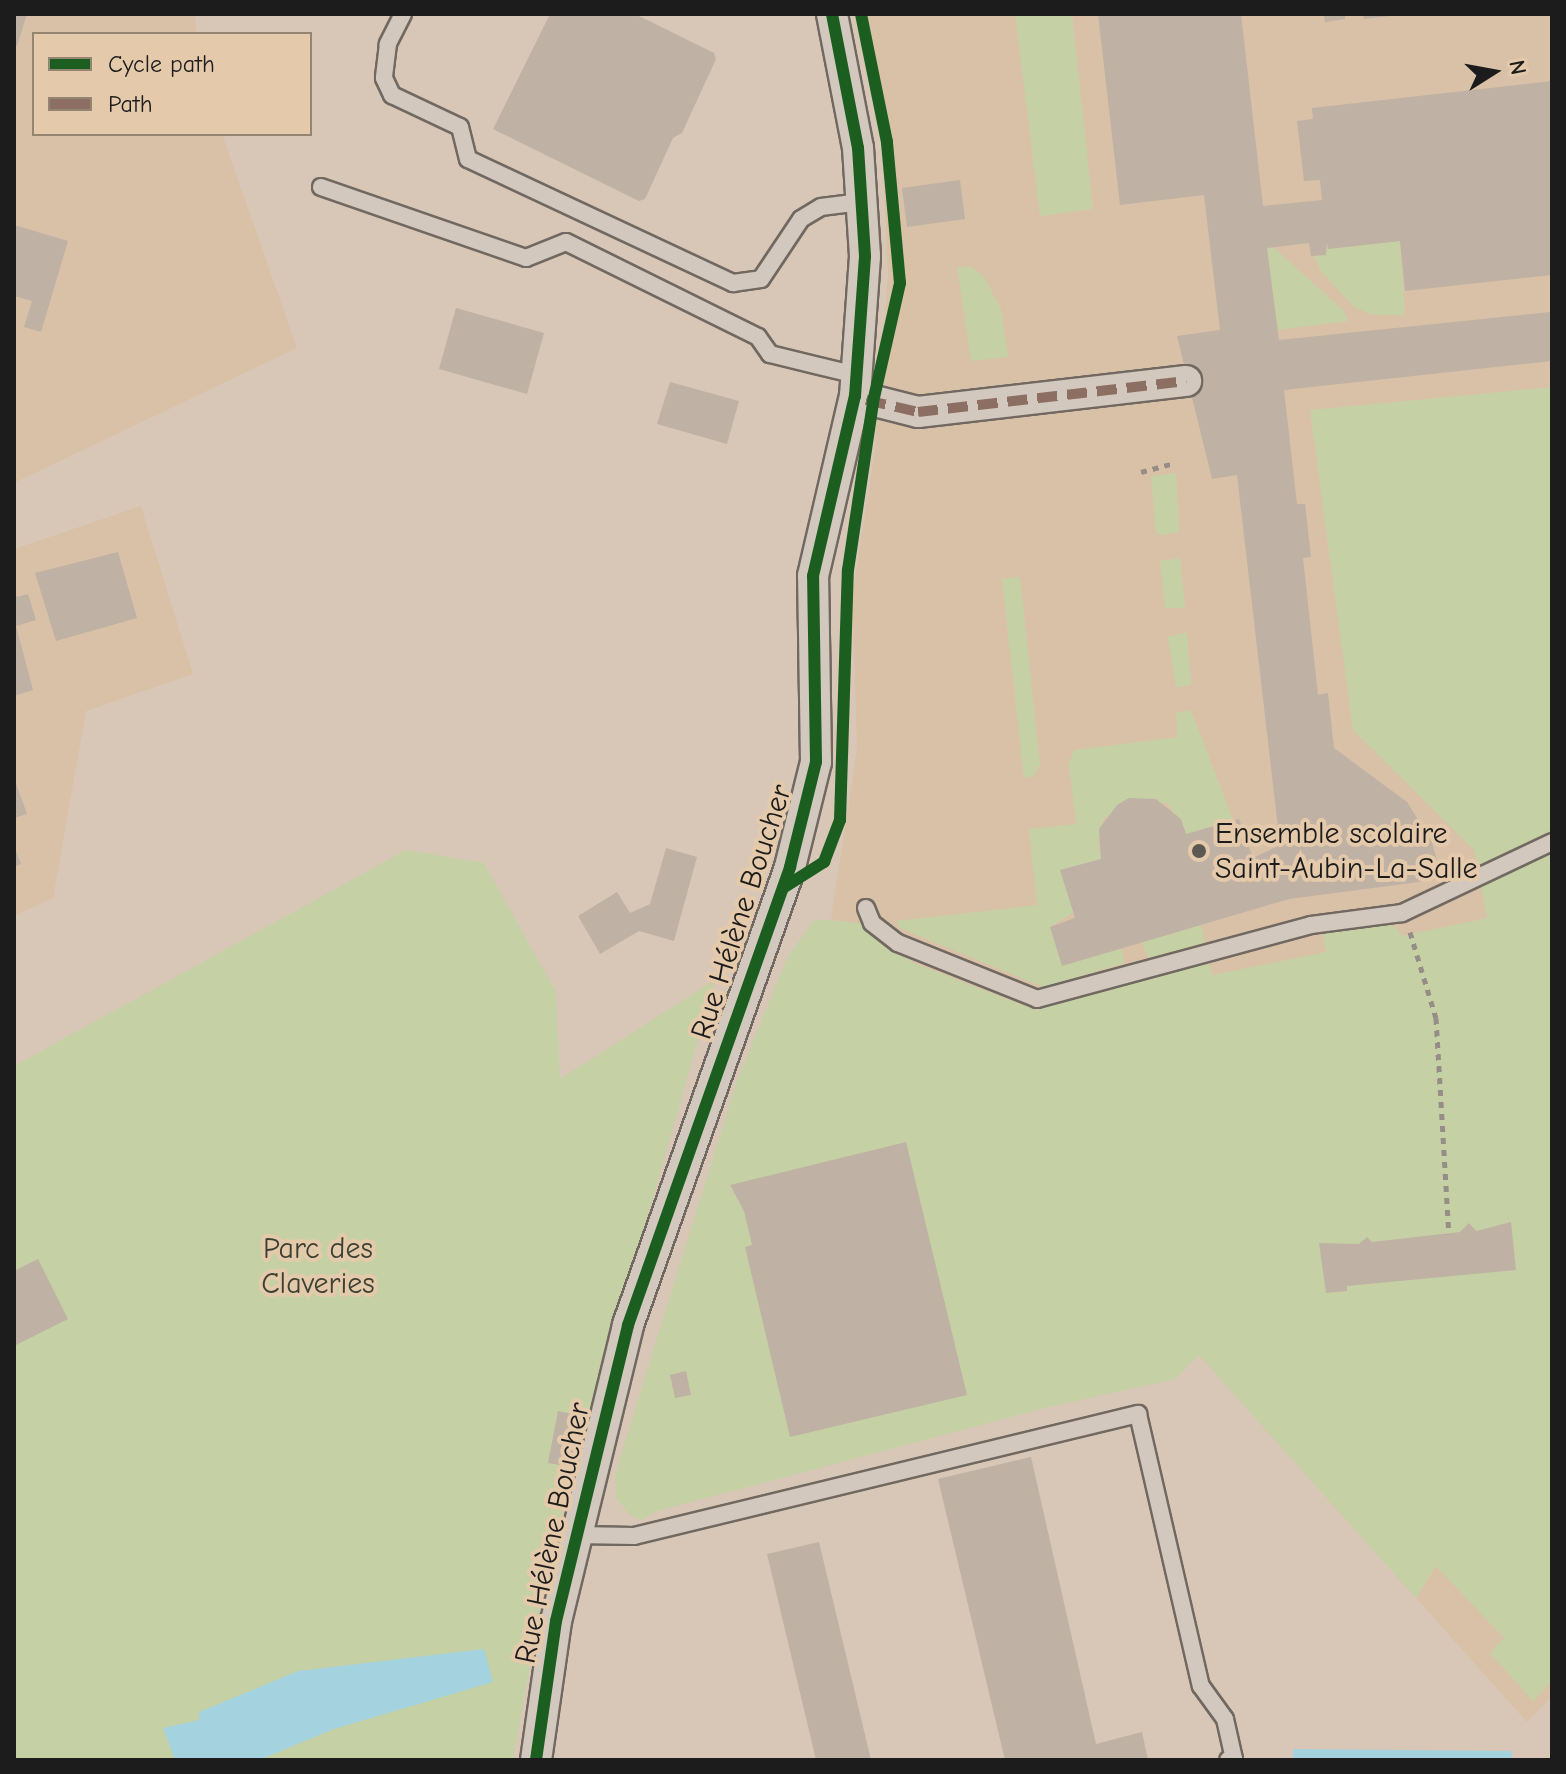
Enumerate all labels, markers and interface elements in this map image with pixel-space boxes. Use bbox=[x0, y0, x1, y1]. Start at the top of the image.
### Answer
legend bbox=[32, 32, 312, 136]
north arrow bbox=[1454, 32, 1534, 112]
text: Cycle path bbox=[108, 50, 215, 78]
text: N bbox=[1503, 58, 1532, 77]
text: Path bbox=[108, 90, 153, 118]
street label: Rue Hélène Boucher bbox=[684, 780, 800, 1044]
place label: Ensemble scolaire Saint-Aubin-La-Salle bbox=[1215, 816, 1478, 886]
marker: Ensemble scolaire Saint-Aubin-La-Salle bbox=[1190, 842, 1208, 860]
park label: Parc des Claveries bbox=[261, 1231, 375, 1302]
street label: Rue Hélène Boucher bbox=[508, 1399, 598, 1667]

